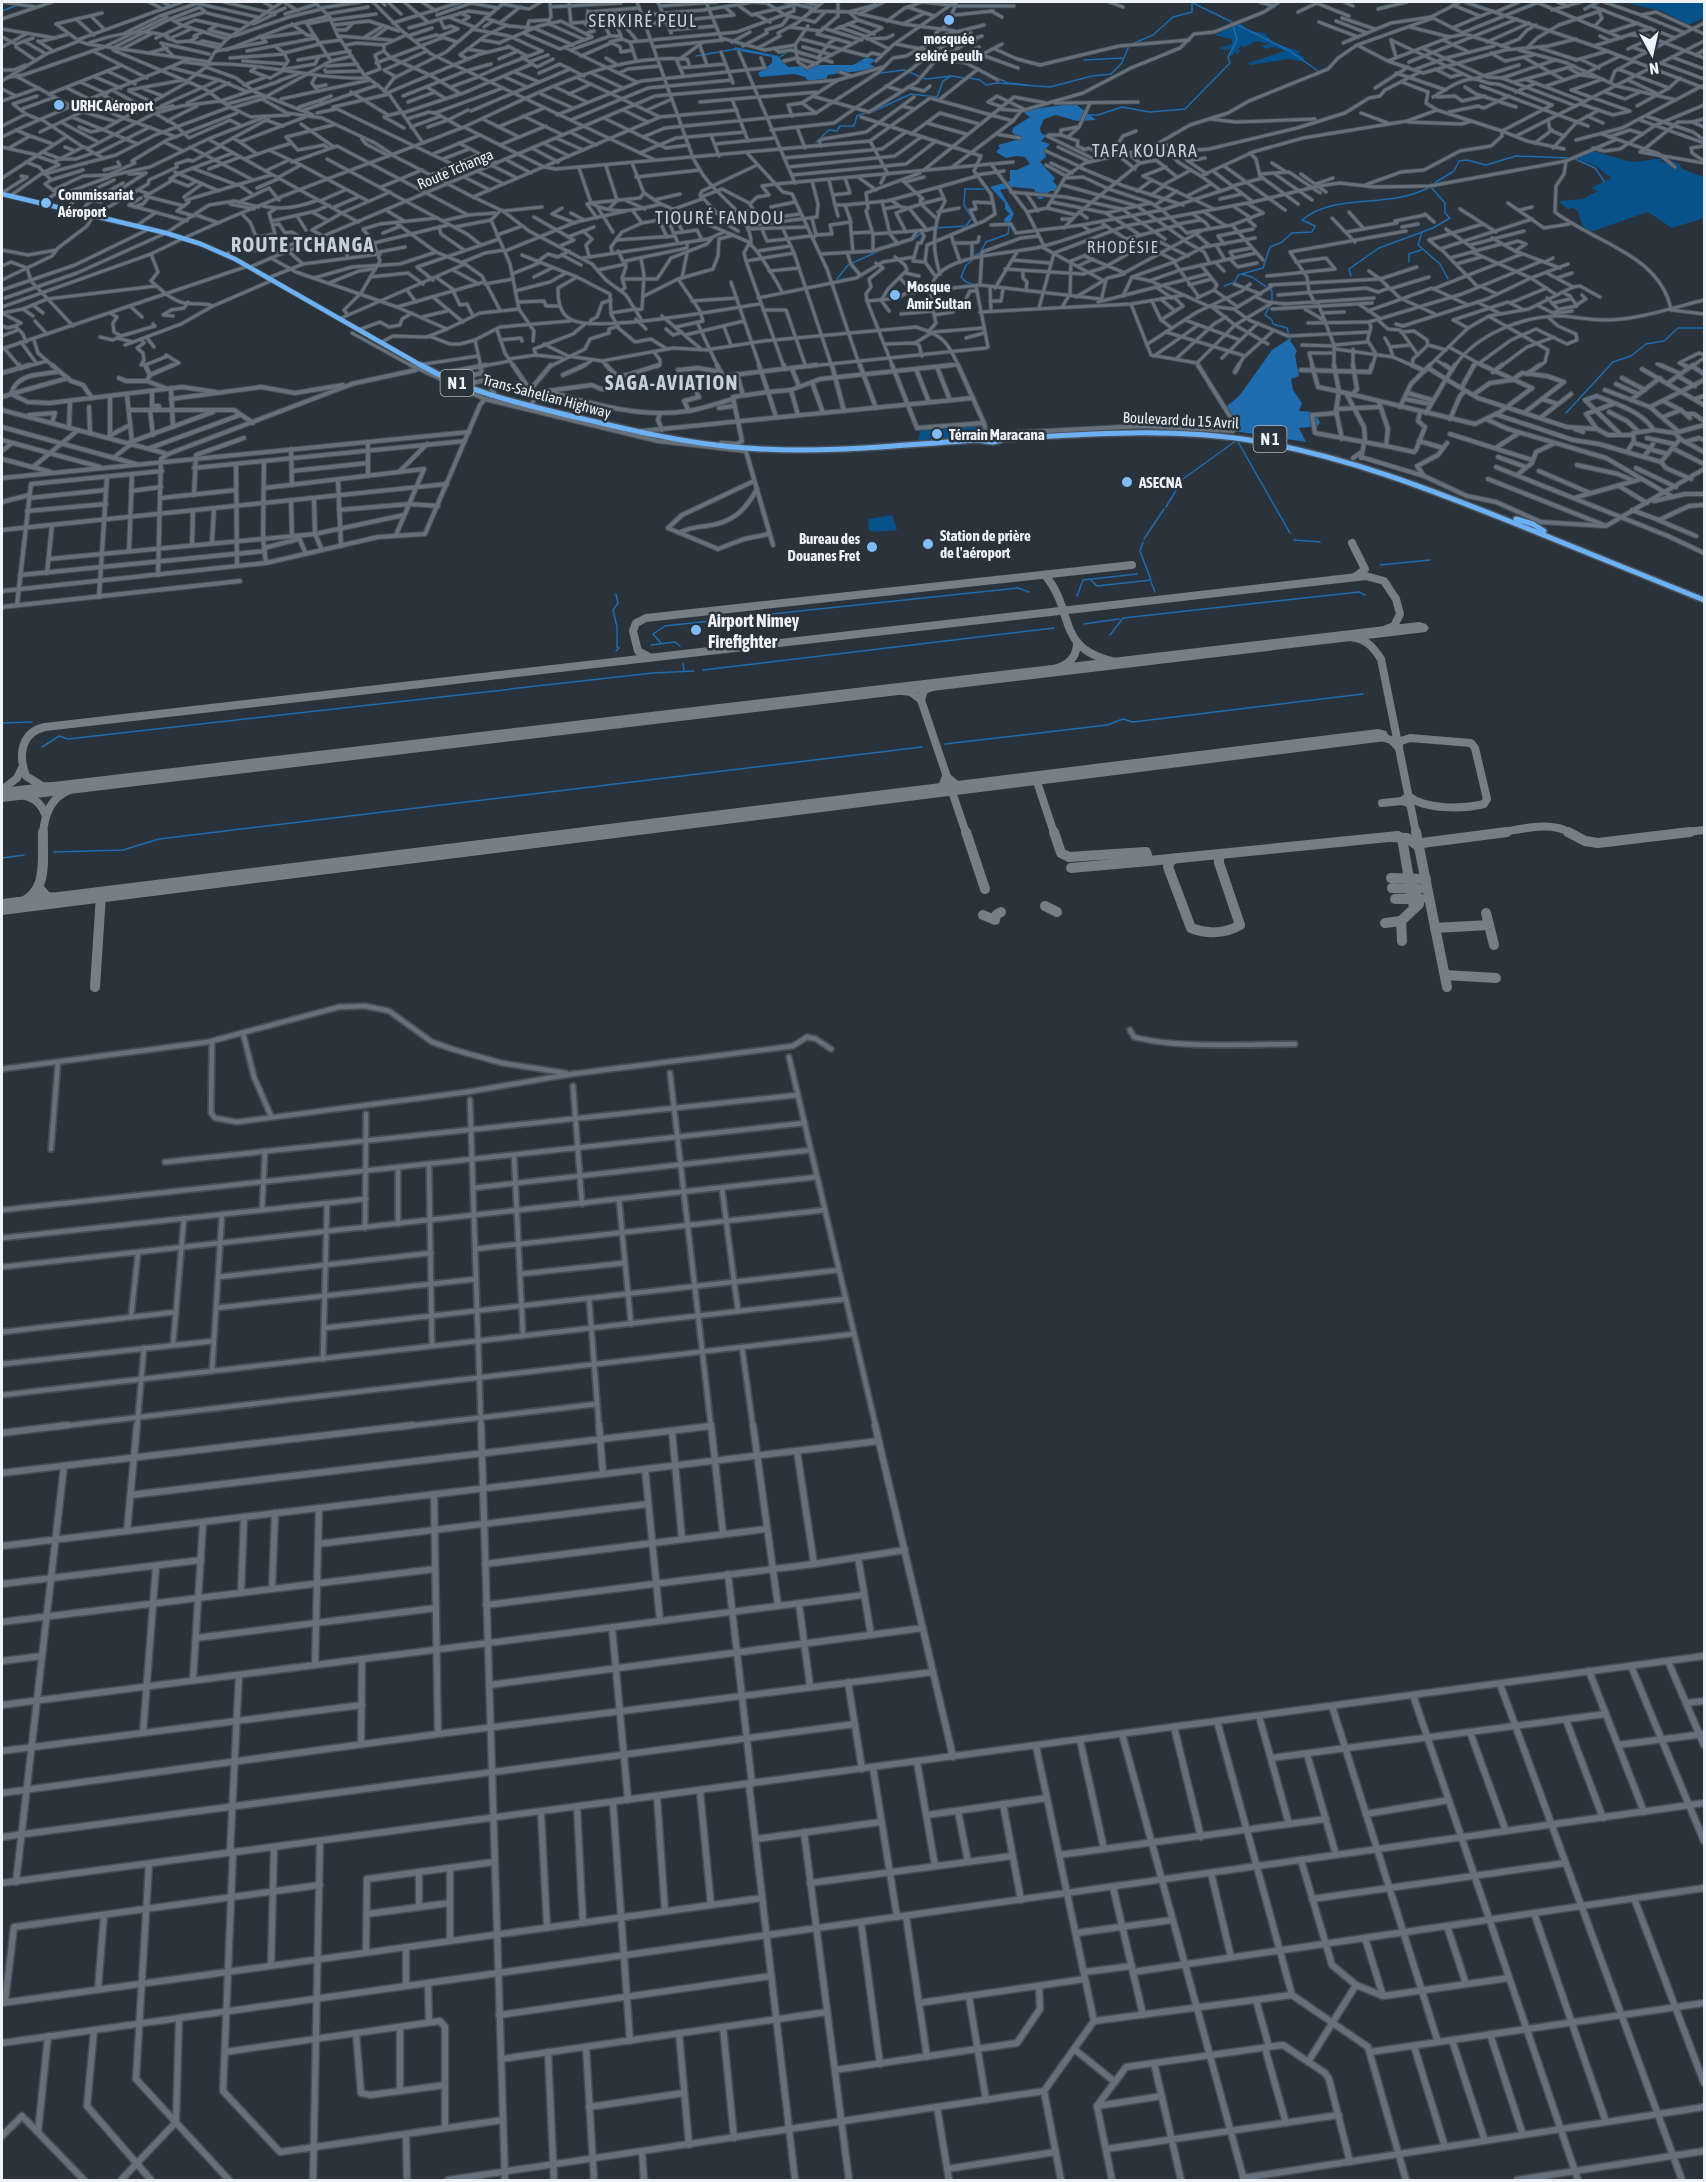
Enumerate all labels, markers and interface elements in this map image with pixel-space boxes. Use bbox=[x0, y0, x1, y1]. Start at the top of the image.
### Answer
district label: SERKIRÉ PEUL bbox=[589, 10, 697, 31]
marker: mosquée sekiré peulh bbox=[942, 13, 956, 27]
north arrow bbox=[1622, 24, 1682, 84]
place label: mosquée sekiré peulh bbox=[915, 30, 983, 64]
text: N bbox=[1648, 59, 1660, 78]
place label: URHC Aéroport bbox=[71, 97, 154, 114]
marker: URHC Aéroport bbox=[52, 98, 66, 112]
district label: TAFA KOUARA bbox=[1092, 140, 1198, 161]
street label: Route Tchanga bbox=[415, 145, 495, 193]
place label: Commissariat Aéroport bbox=[57, 186, 134, 220]
marker: Commissariat Aéroport bbox=[39, 196, 53, 210]
district label: TIOURÉ FANDOU bbox=[655, 207, 785, 228]
district label: ROUTE TCHANGA bbox=[231, 233, 375, 256]
district label: RHODÉSIE bbox=[1087, 238, 1159, 256]
place label: Mosque Amir Sultan bbox=[906, 278, 971, 312]
marker: Mosque Amir Sultan bbox=[888, 288, 902, 302]
road number: N 1 bbox=[440, 370, 474, 396]
street label: Trans-Sahelian Highway bbox=[481, 371, 613, 421]
district label: SAGA-AVIATION bbox=[605, 371, 739, 394]
street label: Boulevard du 15 Avril bbox=[1122, 408, 1240, 432]
place label: Térrain Maracana bbox=[949, 426, 1045, 443]
road number: N 1 bbox=[1254, 426, 1286, 452]
marker: Térrain Maracana bbox=[930, 427, 944, 441]
place label: ASECNA bbox=[1138, 474, 1183, 491]
marker: ASECNA bbox=[1120, 475, 1134, 489]
place label: Station de prière de l'aéroport bbox=[940, 527, 1031, 561]
place label: Bureau des Douanes Fret bbox=[788, 530, 861, 564]
marker: Station de prière de l'aéroport bbox=[921, 537, 935, 551]
marker: Bureau des Douanes Fret bbox=[865, 540, 879, 554]
place label: Airport Nimey Firefighter bbox=[707, 610, 800, 652]
marker: Airport Nimey Firefighter bbox=[689, 623, 703, 637]

